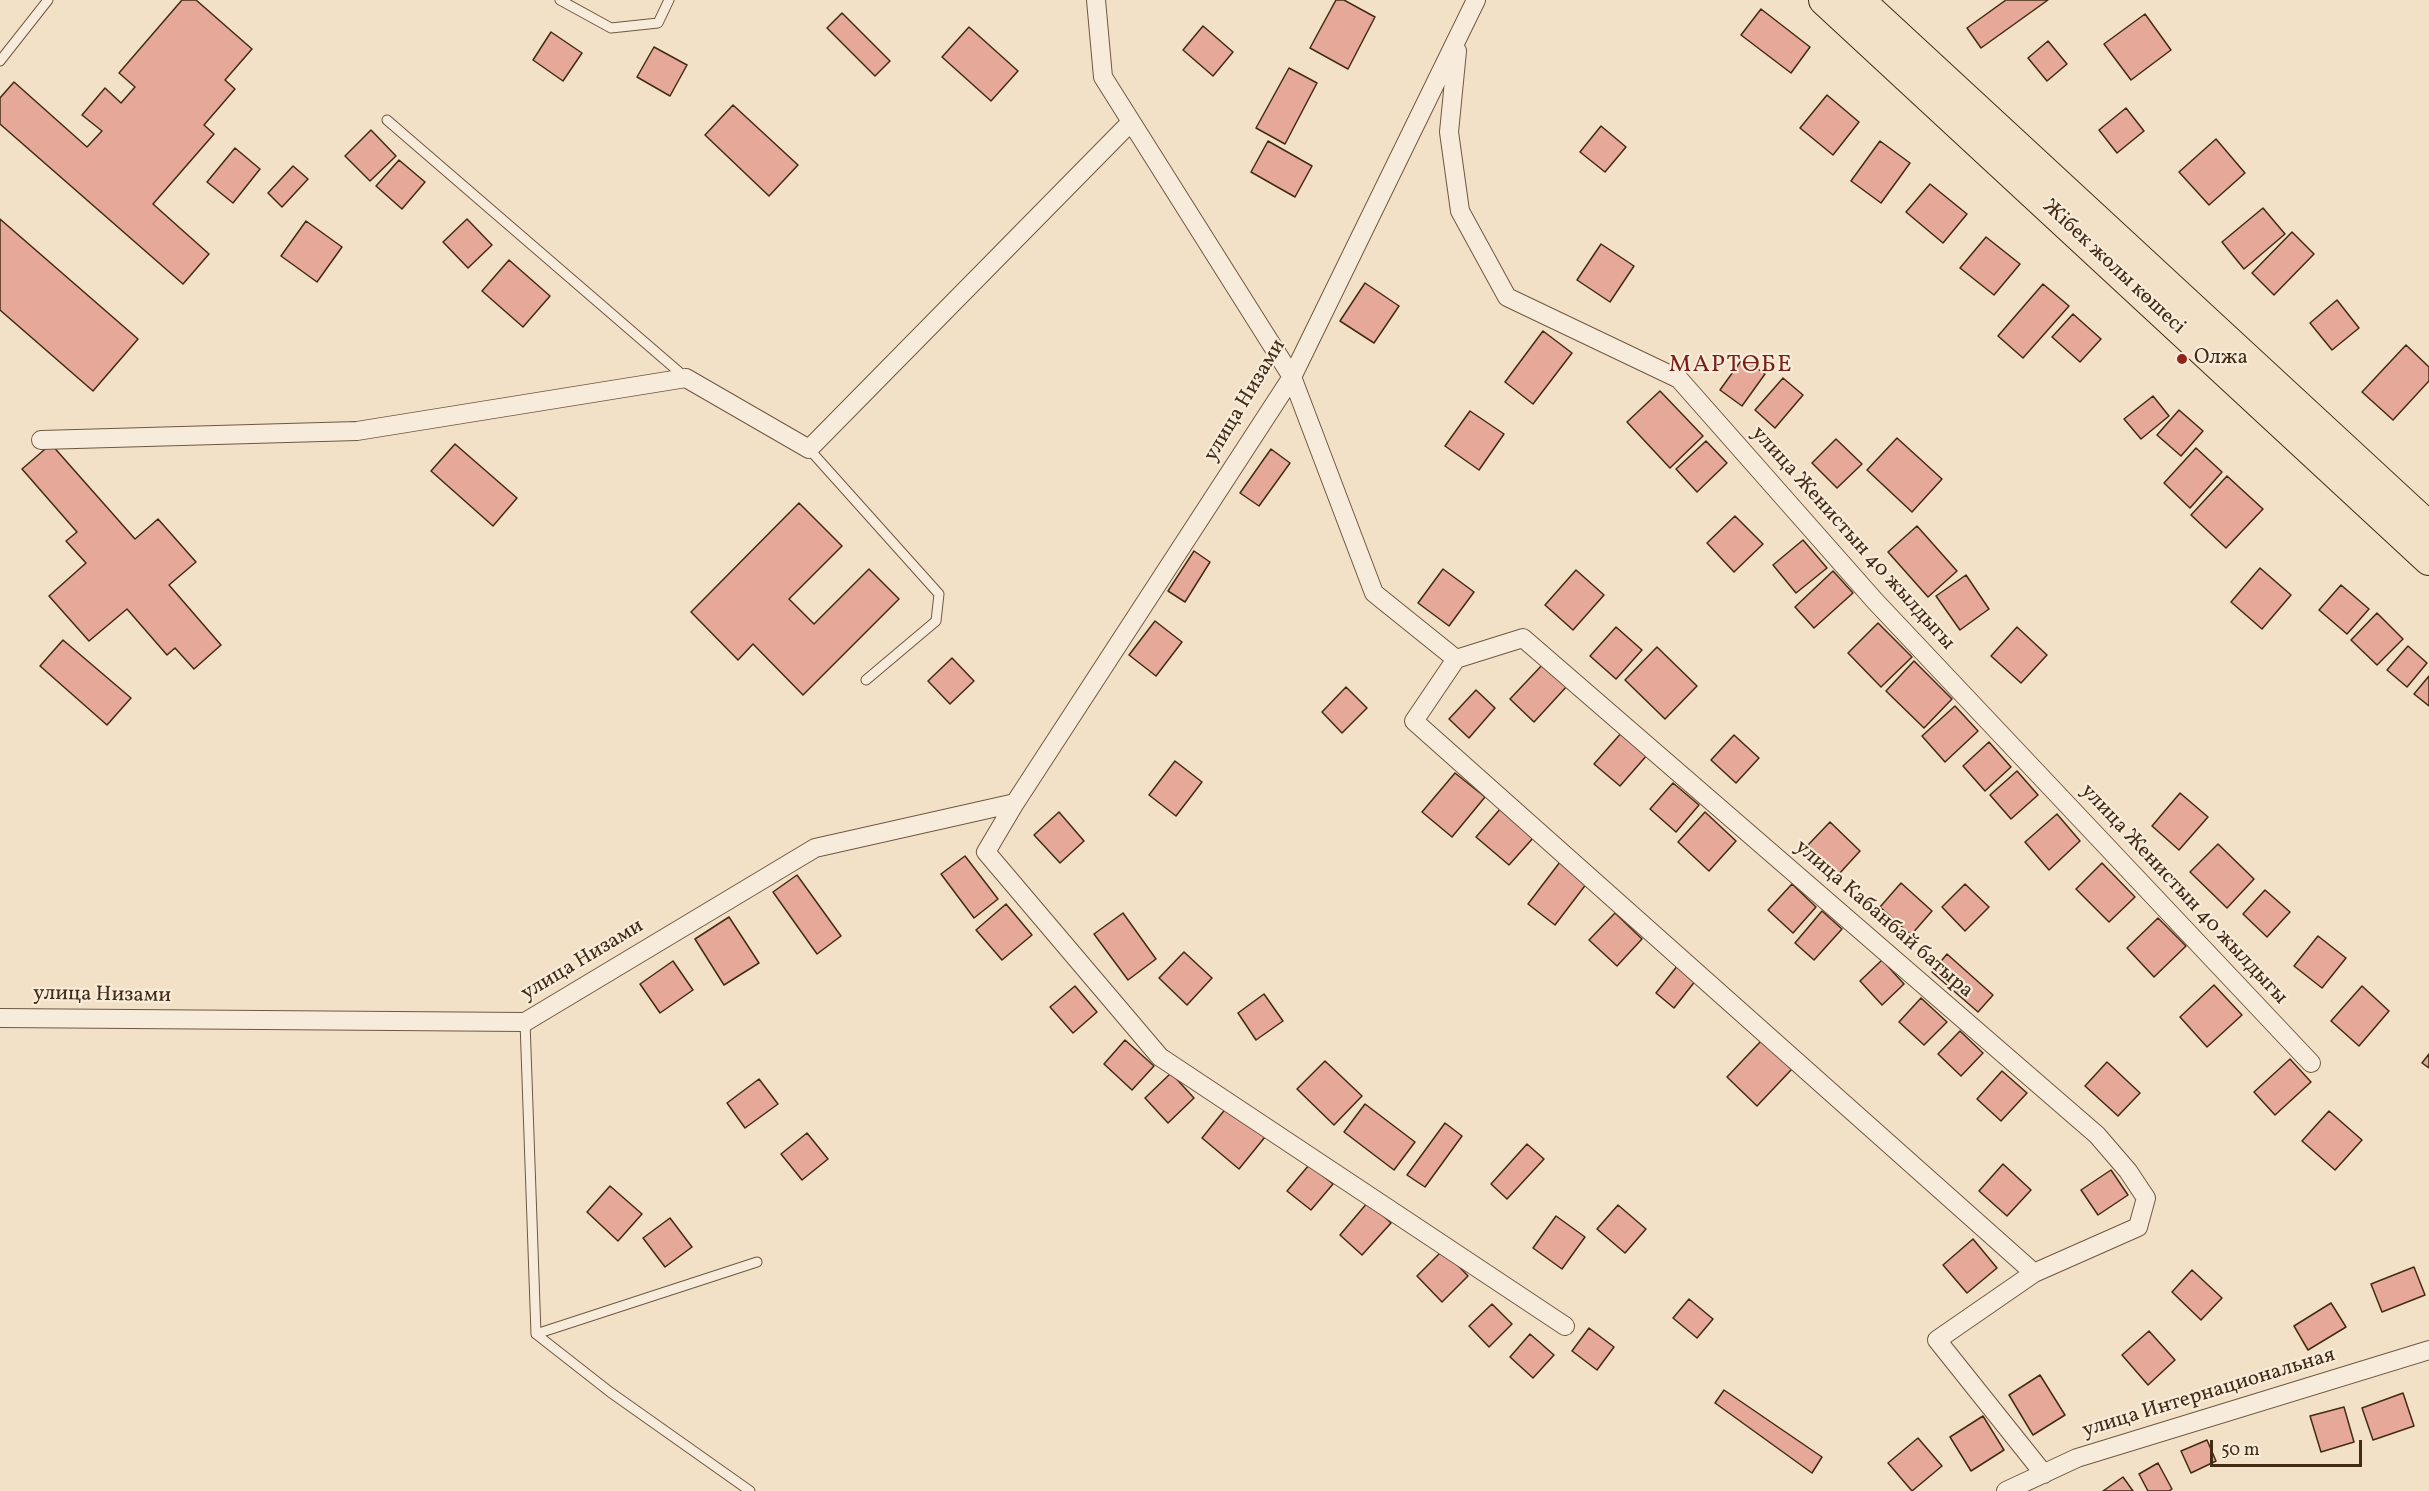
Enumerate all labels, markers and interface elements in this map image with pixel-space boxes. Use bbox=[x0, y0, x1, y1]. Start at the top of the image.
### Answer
street label: Жібек жолы көшесі bbox=[2036, 195, 2190, 341]
street label: улица Низами bbox=[1200, 335, 1292, 467]
place label: Олжа bbox=[2194, 346, 2248, 372]
marker: Олжа bbox=[2175, 352, 2189, 366]
district label: МАРТӨБЕ bbox=[1669, 353, 1793, 381]
street label: улица Женистын 40 жылдыгы bbox=[1745, 422, 1959, 656]
street label: улица Женистын 40 жылдыгы bbox=[2074, 780, 2292, 1010]
street label: улица Кабанбай батыра bbox=[1788, 835, 1978, 1005]
street label: улица Низами bbox=[517, 915, 649, 1007]
street label: улица Низами bbox=[33, 982, 171, 1010]
street label: улица Интернациональная bbox=[2080, 1344, 2338, 1444]
scale bar bbox=[2213, 1428, 2364, 1466]
text: 50 m bbox=[2221, 1438, 2260, 1463]

